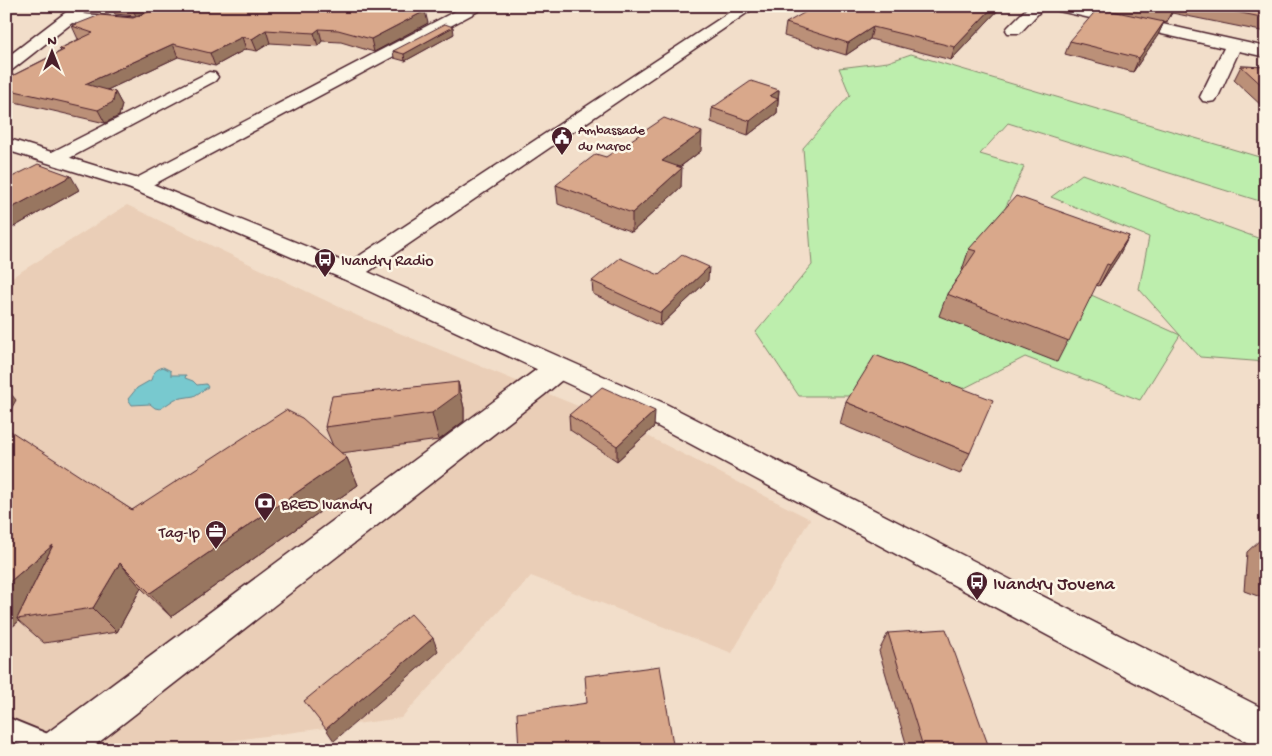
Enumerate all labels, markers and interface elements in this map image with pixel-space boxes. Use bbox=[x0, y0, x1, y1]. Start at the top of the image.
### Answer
north arrow bbox=[28, 28, 78, 78]
text: N bbox=[47, 33, 57, 50]
place label: Ambassade du Maroc bbox=[578, 123, 646, 156]
public building icon: Ambassade du Maroc bbox=[550, 125, 574, 156]
bus stop icon: Ivandry Radio bbox=[313, 247, 337, 278]
place label: Ivandry Radio bbox=[341, 253, 434, 272]
bank icon: BRED Ivandry bbox=[253, 491, 277, 522]
place label: BRED Ivandry bbox=[280, 497, 372, 516]
office icon: Tag-Ip bbox=[204, 519, 228, 550]
place label: Tag-Ip bbox=[158, 525, 200, 544]
bus stop icon: Ivandry Jovena bbox=[965, 570, 989, 601]
place label: Ivandry Jovena bbox=[993, 574, 1116, 597]

